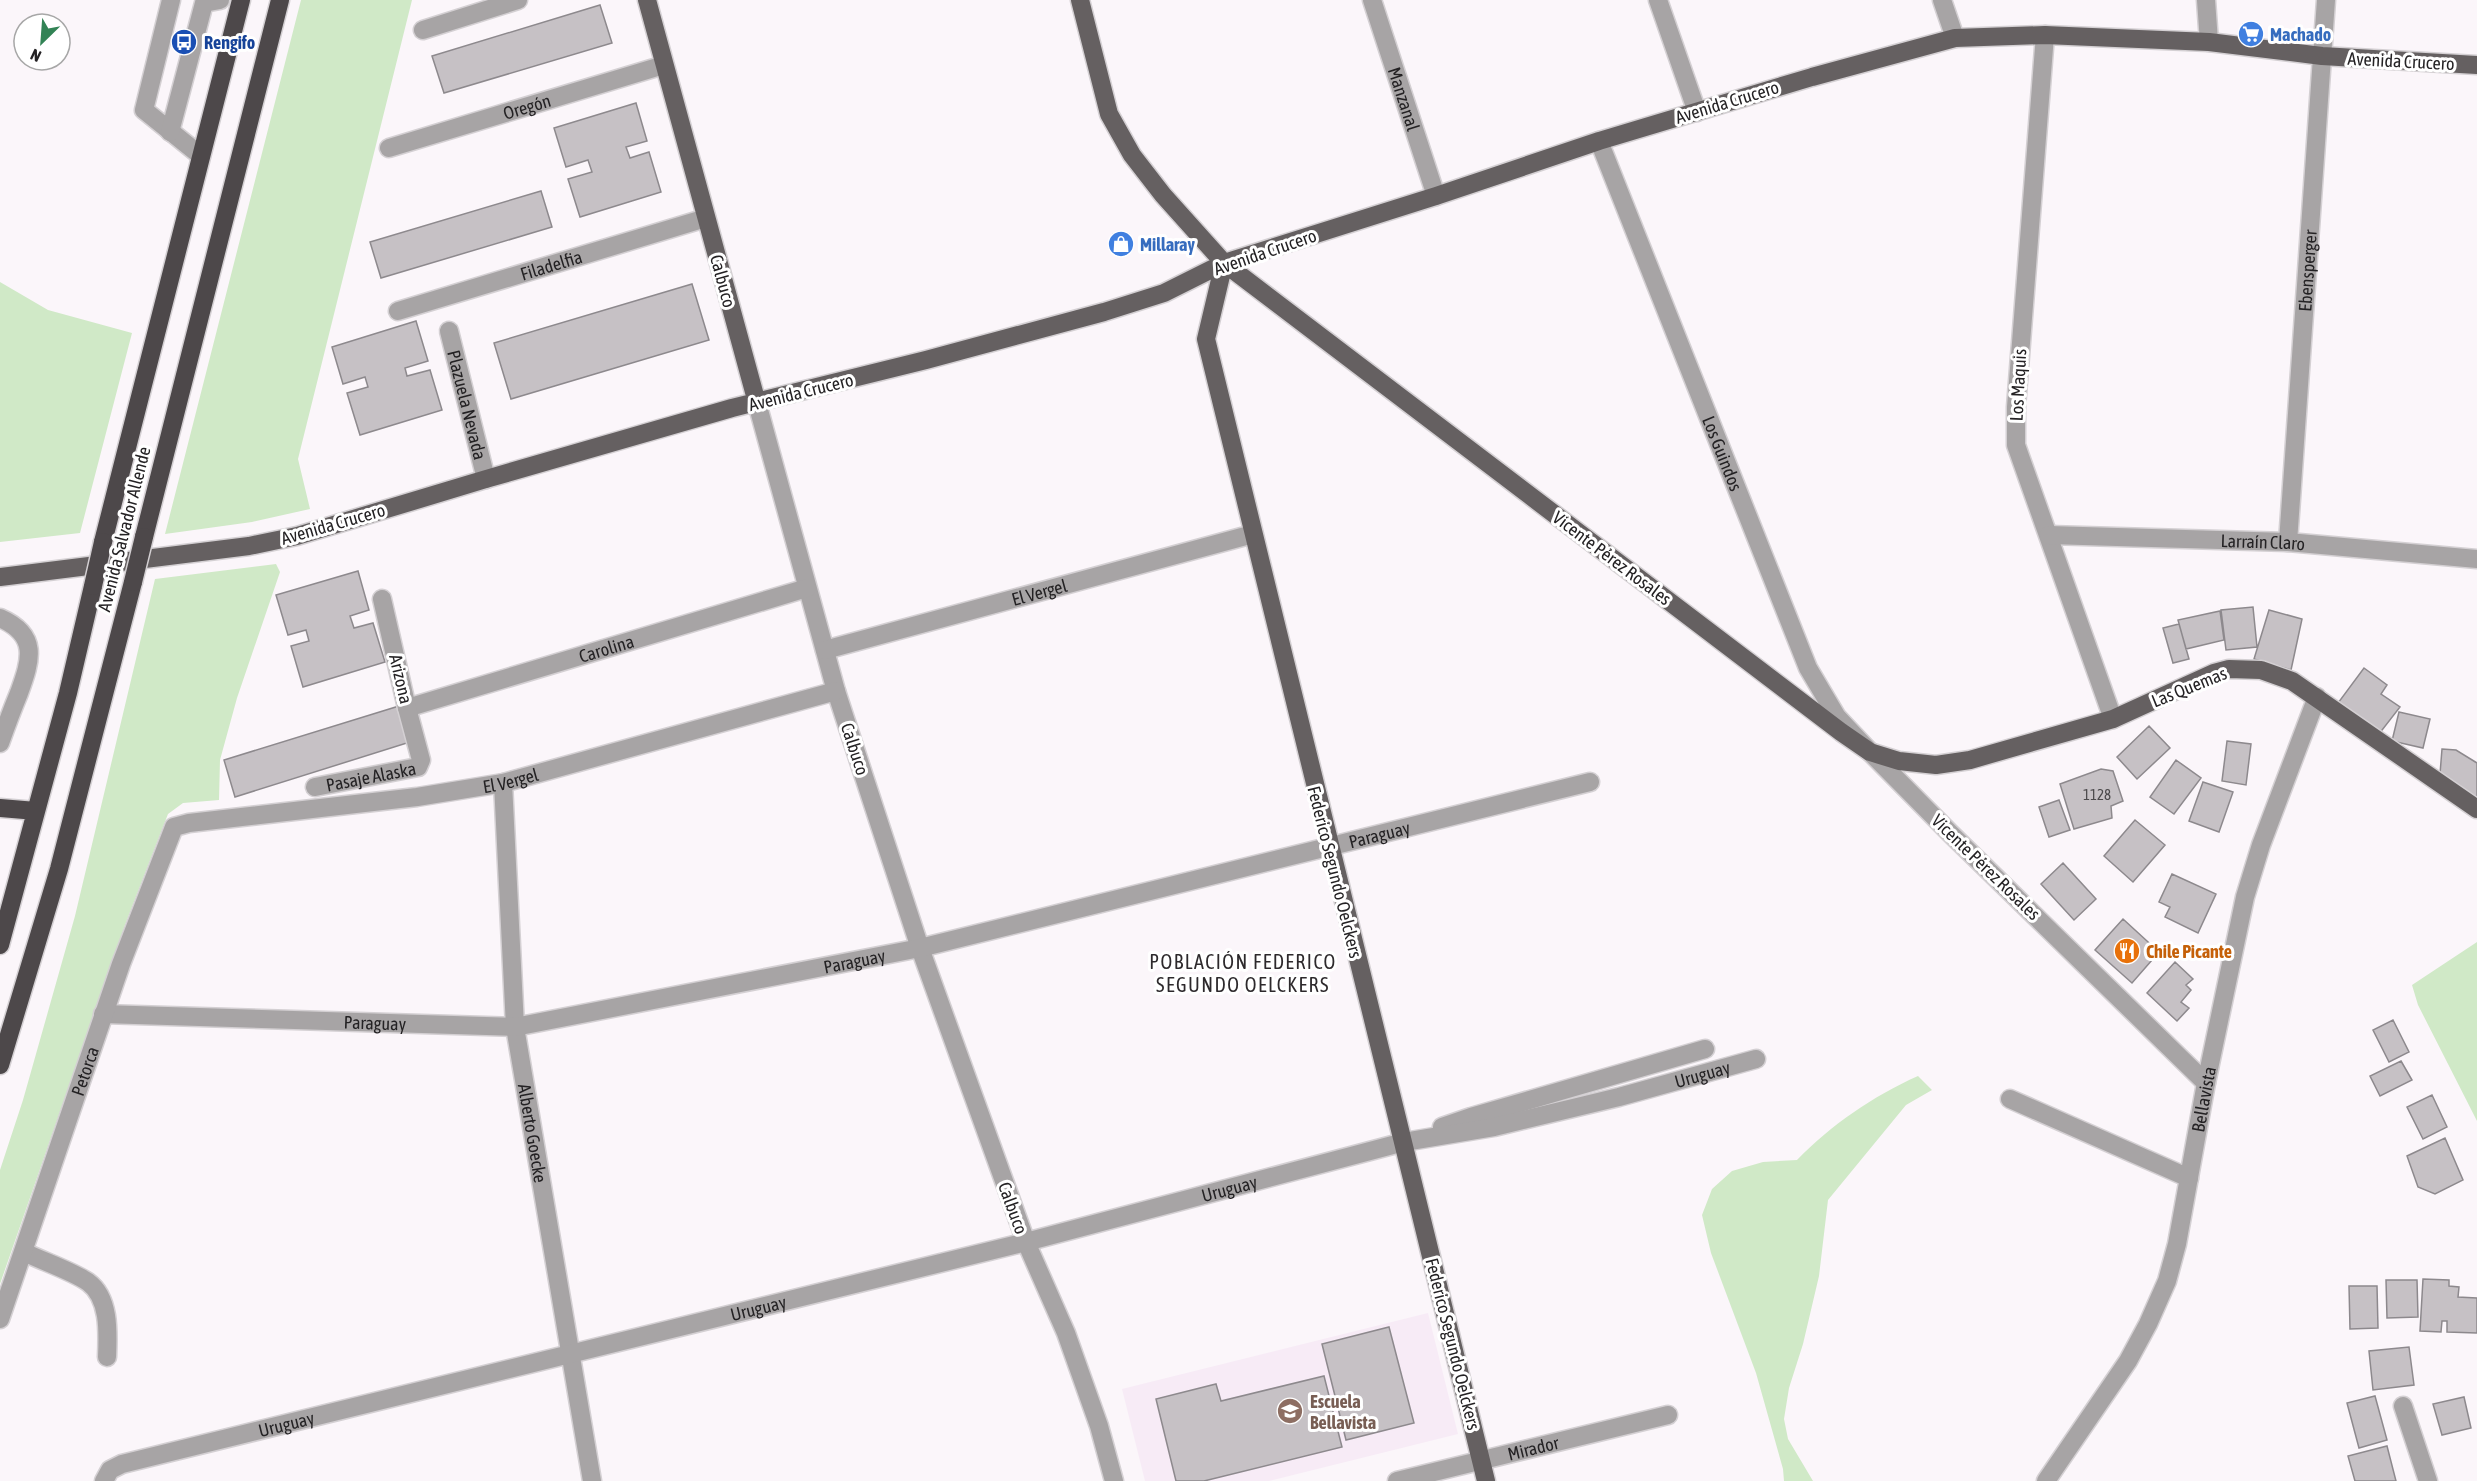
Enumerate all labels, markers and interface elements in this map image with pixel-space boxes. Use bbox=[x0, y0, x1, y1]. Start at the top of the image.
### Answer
north arrow bbox=[12, 12, 72, 72]
supermarket icon: Machado bbox=[2236, 19, 2266, 49]
place label: Machado bbox=[2270, 24, 2331, 45]
bus stop icon: Rengifo bbox=[169, 27, 199, 57]
place label: Rengifo bbox=[204, 32, 255, 53]
text: N bbox=[28, 45, 44, 66]
street label: Avenida Crucero bbox=[2347, 48, 2455, 74]
street label: Manzanal bbox=[1384, 64, 1425, 134]
street label: Avenida Crucero bbox=[1673, 76, 1781, 128]
street label: Oregón bbox=[501, 89, 553, 123]
street label: Avenida Crucero bbox=[1211, 225, 1319, 279]
street label: Ebensperger bbox=[2294, 228, 2320, 312]
shop icon: Millaray bbox=[1106, 229, 1136, 259]
place label: Millaray bbox=[1140, 234, 1195, 255]
street label: Filadelfia bbox=[518, 246, 585, 284]
street label: Calbuco bbox=[706, 252, 740, 310]
street label: Plazuela Nevada bbox=[444, 348, 491, 462]
street label: Los Maquis bbox=[2006, 348, 2030, 422]
street label: Avenida Crucero bbox=[746, 369, 856, 415]
street label: Los Guindos bbox=[1699, 413, 1747, 494]
street label: Avenida Salvador Allende bbox=[93, 444, 155, 614]
street label: Avenida Crucero bbox=[279, 499, 387, 549]
street label: Vicente Pérez Rosales bbox=[1549, 507, 1675, 609]
street label: Larraín Claro bbox=[2220, 530, 2306, 554]
street label: El Vergel bbox=[1009, 574, 1070, 609]
street label: Carolina bbox=[576, 630, 636, 666]
street label: Arizona bbox=[385, 652, 417, 706]
street label: Las Quemas bbox=[2148, 662, 2230, 712]
street label: Calbuco bbox=[837, 720, 873, 778]
street label: Pasaje Alaska bbox=[324, 757, 418, 795]
street label: El Vergel bbox=[481, 763, 541, 797]
street label: Federico Segundo Oelckers bbox=[1303, 784, 1367, 960]
house number: 1128 bbox=[2083, 786, 2111, 803]
street label: Vicente Pérez Rosales bbox=[1927, 810, 2045, 924]
street label: Paraguay bbox=[1346, 817, 1412, 852]
restaurant icon: Chile Picante bbox=[2112, 936, 2142, 966]
place label: Chile Picante bbox=[2146, 941, 2232, 962]
street label: Paraguay bbox=[822, 945, 887, 977]
district label: POBLACIÓN FEDERICO SEGUNDO OELCKERS bbox=[1149, 950, 1337, 996]
street label: Paraguay bbox=[343, 1011, 406, 1034]
street label: Petorca bbox=[66, 1044, 103, 1098]
street label: Uruguay bbox=[1672, 1056, 1732, 1092]
street label: Bellavista bbox=[2187, 1064, 2220, 1133]
street label: Alberto Goecke bbox=[514, 1082, 552, 1184]
street label: Uruguay bbox=[1199, 1171, 1259, 1206]
street label: Calbuco bbox=[994, 1179, 1032, 1237]
street label: Federico Segundo Oelckers bbox=[1421, 1256, 1485, 1432]
street label: Uruguay bbox=[728, 1291, 788, 1325]
place label: Escuela Bellavista bbox=[1310, 1391, 1376, 1433]
school or university icon: Escuela Bellavista bbox=[1275, 1396, 1305, 1426]
street label: Uruguay bbox=[256, 1407, 316, 1441]
street label: Mirador bbox=[1505, 1431, 1561, 1464]

